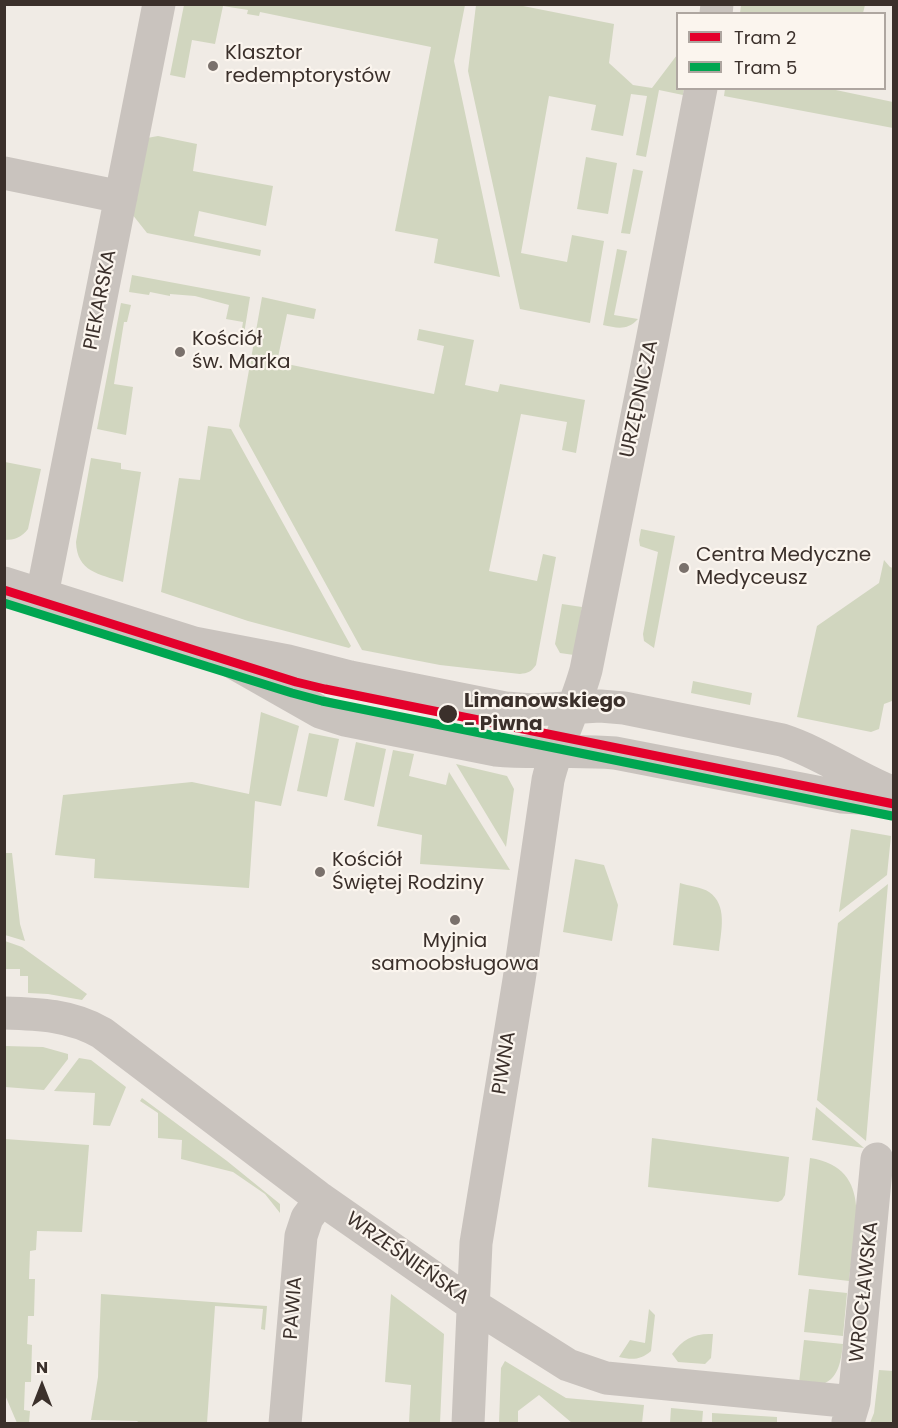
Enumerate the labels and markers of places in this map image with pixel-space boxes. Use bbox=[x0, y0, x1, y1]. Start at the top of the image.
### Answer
place label: Klasztor redemptorystów bbox=[225, 42, 391, 89]
marker: Klasztor redemptorystów bbox=[206, 59, 220, 73]
place label: Kościół św. Marka bbox=[192, 328, 290, 375]
marker: Kościół św. Marka bbox=[173, 345, 187, 359]
place label: Centra Medyczne Medyceusz bbox=[696, 544, 871, 591]
marker: Centra Medyczne Medyceusz bbox=[677, 561, 691, 575]
place label: Limanowskiego - Piwna bbox=[464, 690, 626, 737]
marker: Limanowskiego - Piwna bbox=[437, 703, 459, 725]
place label: Kościół Świętej Rodziny bbox=[332, 849, 484, 896]
marker: Kościół Świętej Rodziny bbox=[313, 865, 327, 879]
marker: Myjnia samoobsługowa bbox=[448, 913, 462, 927]
place label: Myjnia samoobsługowa bbox=[371, 930, 539, 977]

